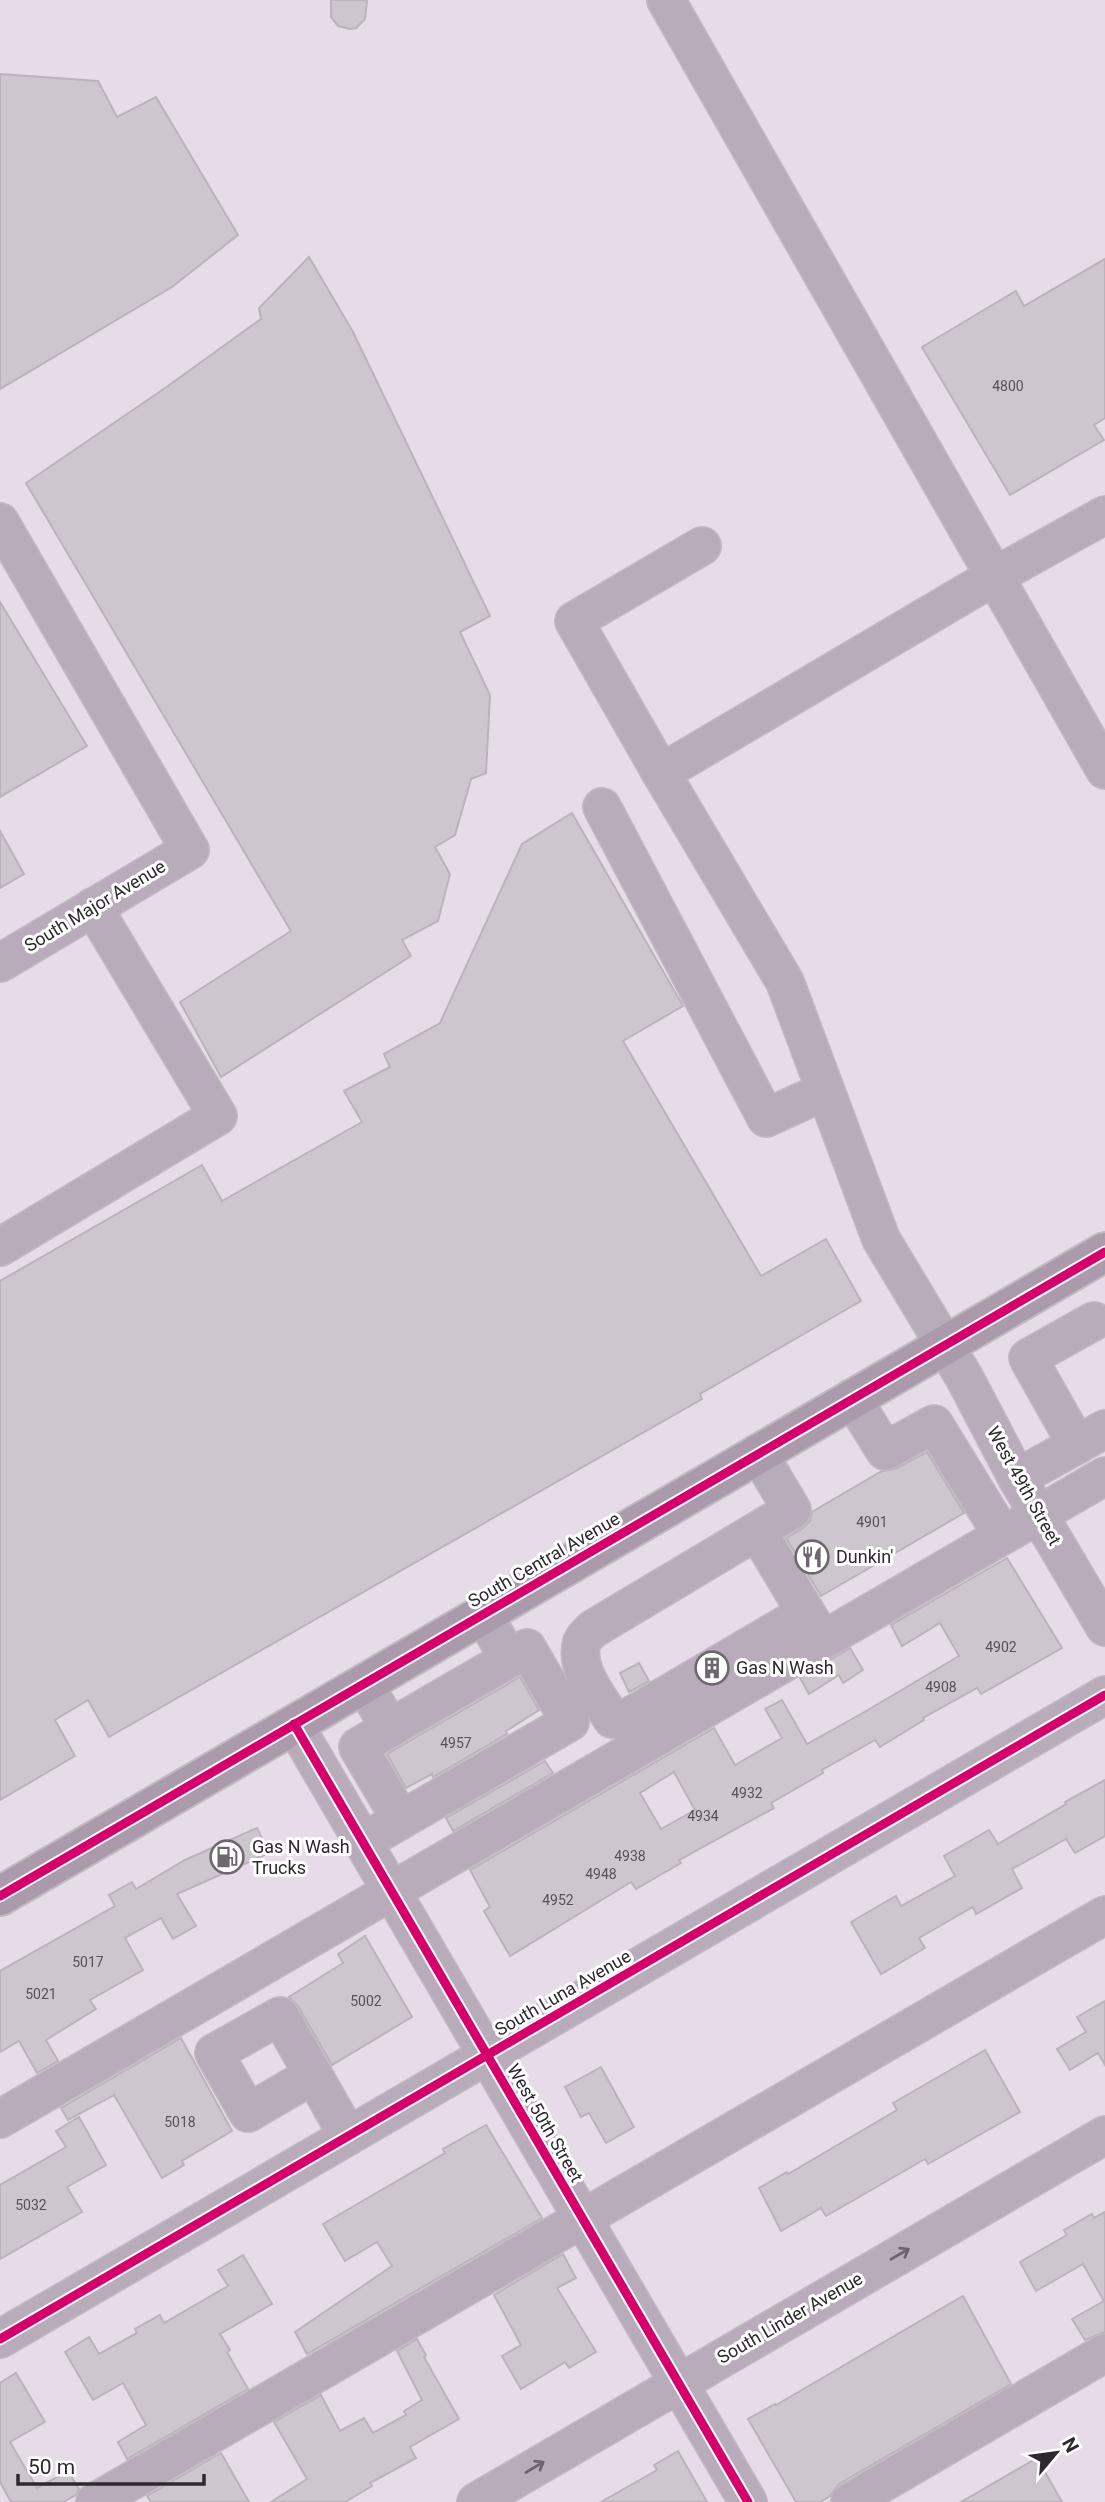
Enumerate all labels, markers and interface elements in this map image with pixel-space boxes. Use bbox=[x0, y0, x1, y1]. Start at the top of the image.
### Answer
house number: 4800 bbox=[992, 378, 1024, 394]
street label: South Major Avenue bbox=[20, 855, 169, 956]
street label: West 49th Street bbox=[983, 1423, 1066, 1549]
street label: South Central Avenue bbox=[464, 1508, 623, 1612]
house number: 4901 bbox=[856, 1514, 888, 1530]
restaurant icon: Dunkin' bbox=[793, 1538, 831, 1576]
place label: Dunkin' bbox=[836, 1546, 893, 1567]
house number: 4902 bbox=[985, 1639, 1017, 1655]
building icon: Gas N Wash bbox=[693, 1649, 731, 1687]
place label: Gas N Wash bbox=[736, 1657, 834, 1678]
house number: 4908 bbox=[925, 1679, 957, 1695]
house number: 4957 bbox=[440, 1735, 472, 1751]
house number: 4932 bbox=[731, 1785, 763, 1801]
house number: 4934 bbox=[687, 1808, 719, 1824]
place label: Gas N Wash Trucks bbox=[252, 1836, 350, 1878]
fuel station icon: Gas N Wash Trucks bbox=[208, 1838, 246, 1876]
house number: 4938 bbox=[614, 1848, 646, 1864]
house number: 4948 bbox=[585, 1866, 617, 1882]
house number: 4952 bbox=[542, 1892, 574, 1908]
street label: South Luna Avenue bbox=[491, 1945, 634, 2040]
house number: 5017 bbox=[72, 1954, 104, 1970]
house number: 5021 bbox=[25, 1986, 57, 2002]
house number: 5002 bbox=[350, 1993, 382, 2009]
street label: West 50th Street bbox=[503, 2060, 588, 2186]
house number: 5018 bbox=[164, 2114, 196, 2130]
house number: 5032 bbox=[15, 2197, 47, 2213]
one-way arrow bbox=[890, 2247, 910, 2261]
street label: South Linder Avenue bbox=[713, 2267, 866, 2368]
north arrow bbox=[1021, 2418, 1091, 2488]
text: N bbox=[1057, 2434, 1084, 2456]
scale bar bbox=[18, 2442, 203, 2486]
text: 50 m bbox=[28, 2455, 75, 2479]
one-way arrow bbox=[524, 2460, 544, 2474]

